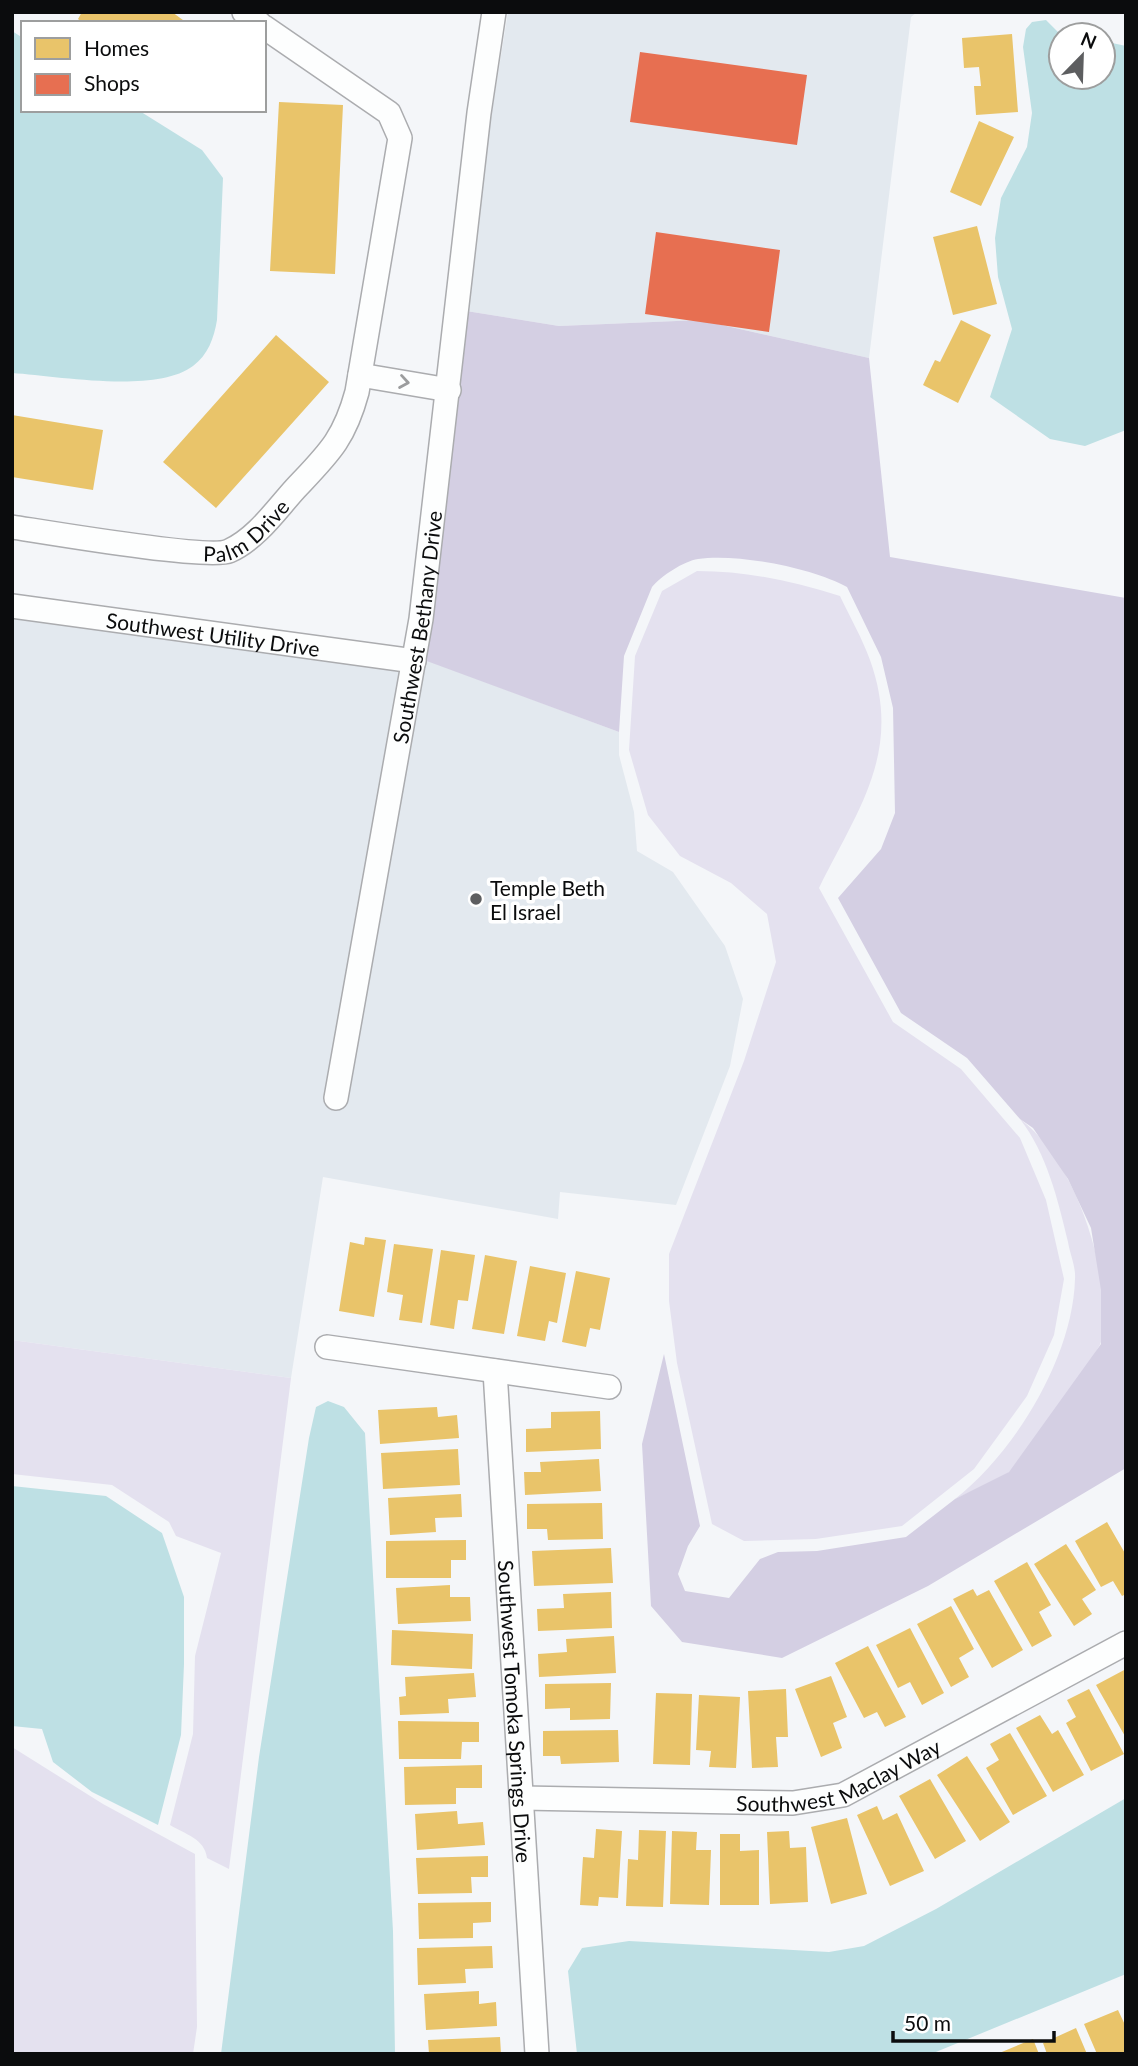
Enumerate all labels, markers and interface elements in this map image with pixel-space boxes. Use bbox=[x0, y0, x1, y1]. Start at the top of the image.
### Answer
legend bbox=[21, 21, 266, 112]
north arrow bbox=[1047, 21, 1117, 91]
text: N bbox=[1078, 26, 1100, 53]
text: Homes bbox=[84, 35, 149, 60]
text: Shops bbox=[84, 70, 140, 95]
one-way arrow bbox=[398, 374, 410, 389]
street label: Palm Drive bbox=[203, 494, 293, 565]
street label: Southwest Bethany Drive bbox=[387, 509, 446, 745]
street label: Southwest Utility Drive bbox=[105, 607, 321, 660]
place label: Temple Beth El Israel bbox=[490, 875, 605, 924]
marker: Temple Beth El Israel bbox=[468, 891, 484, 907]
street label: Southwest Tomoka Springs Drive bbox=[494, 1559, 538, 1864]
street label: Southwest Maclay Way bbox=[736, 1733, 944, 1816]
scale bar bbox=[893, 2000, 1054, 2044]
text: 50 m bbox=[904, 2010, 951, 2035]

